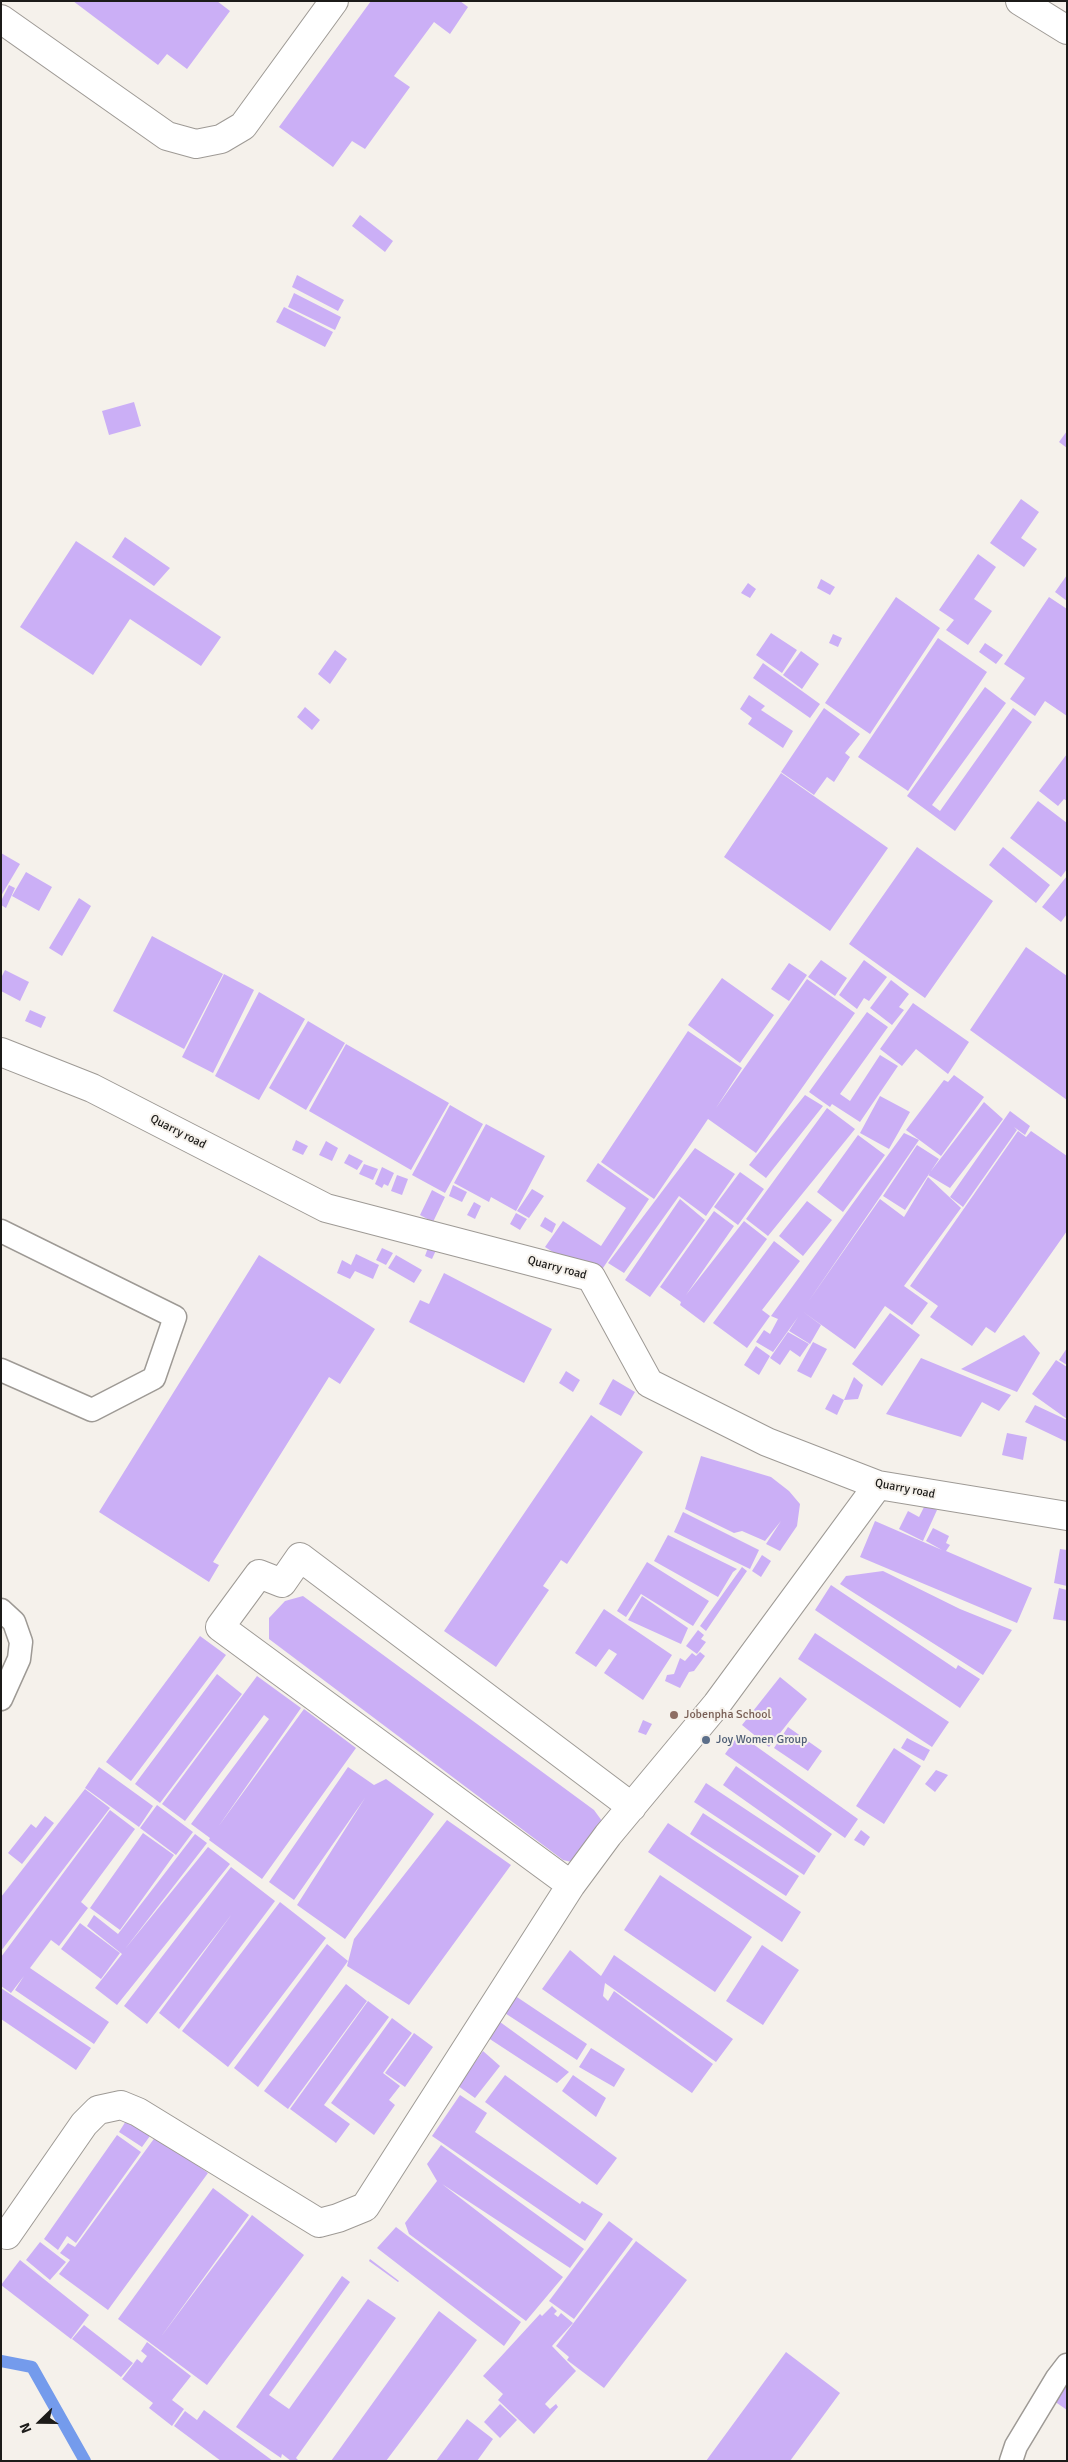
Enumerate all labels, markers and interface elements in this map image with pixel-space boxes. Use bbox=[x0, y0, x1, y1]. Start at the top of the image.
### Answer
street label: Quarry road bbox=[148, 1112, 208, 1152]
street label: Quarry road bbox=[526, 1253, 588, 1283]
street label: Quarry road bbox=[874, 1476, 936, 1502]
place label: Jobenpha School bbox=[684, 1708, 771, 1722]
marker: Jobenpha School bbox=[668, 1709, 680, 1721]
place label: Joy Women Group bbox=[716, 1733, 807, 1747]
marker: Joy Women Group bbox=[700, 1734, 712, 1746]
north arrow bbox=[15, 2397, 65, 2447]
text: N bbox=[16, 2420, 35, 2436]

